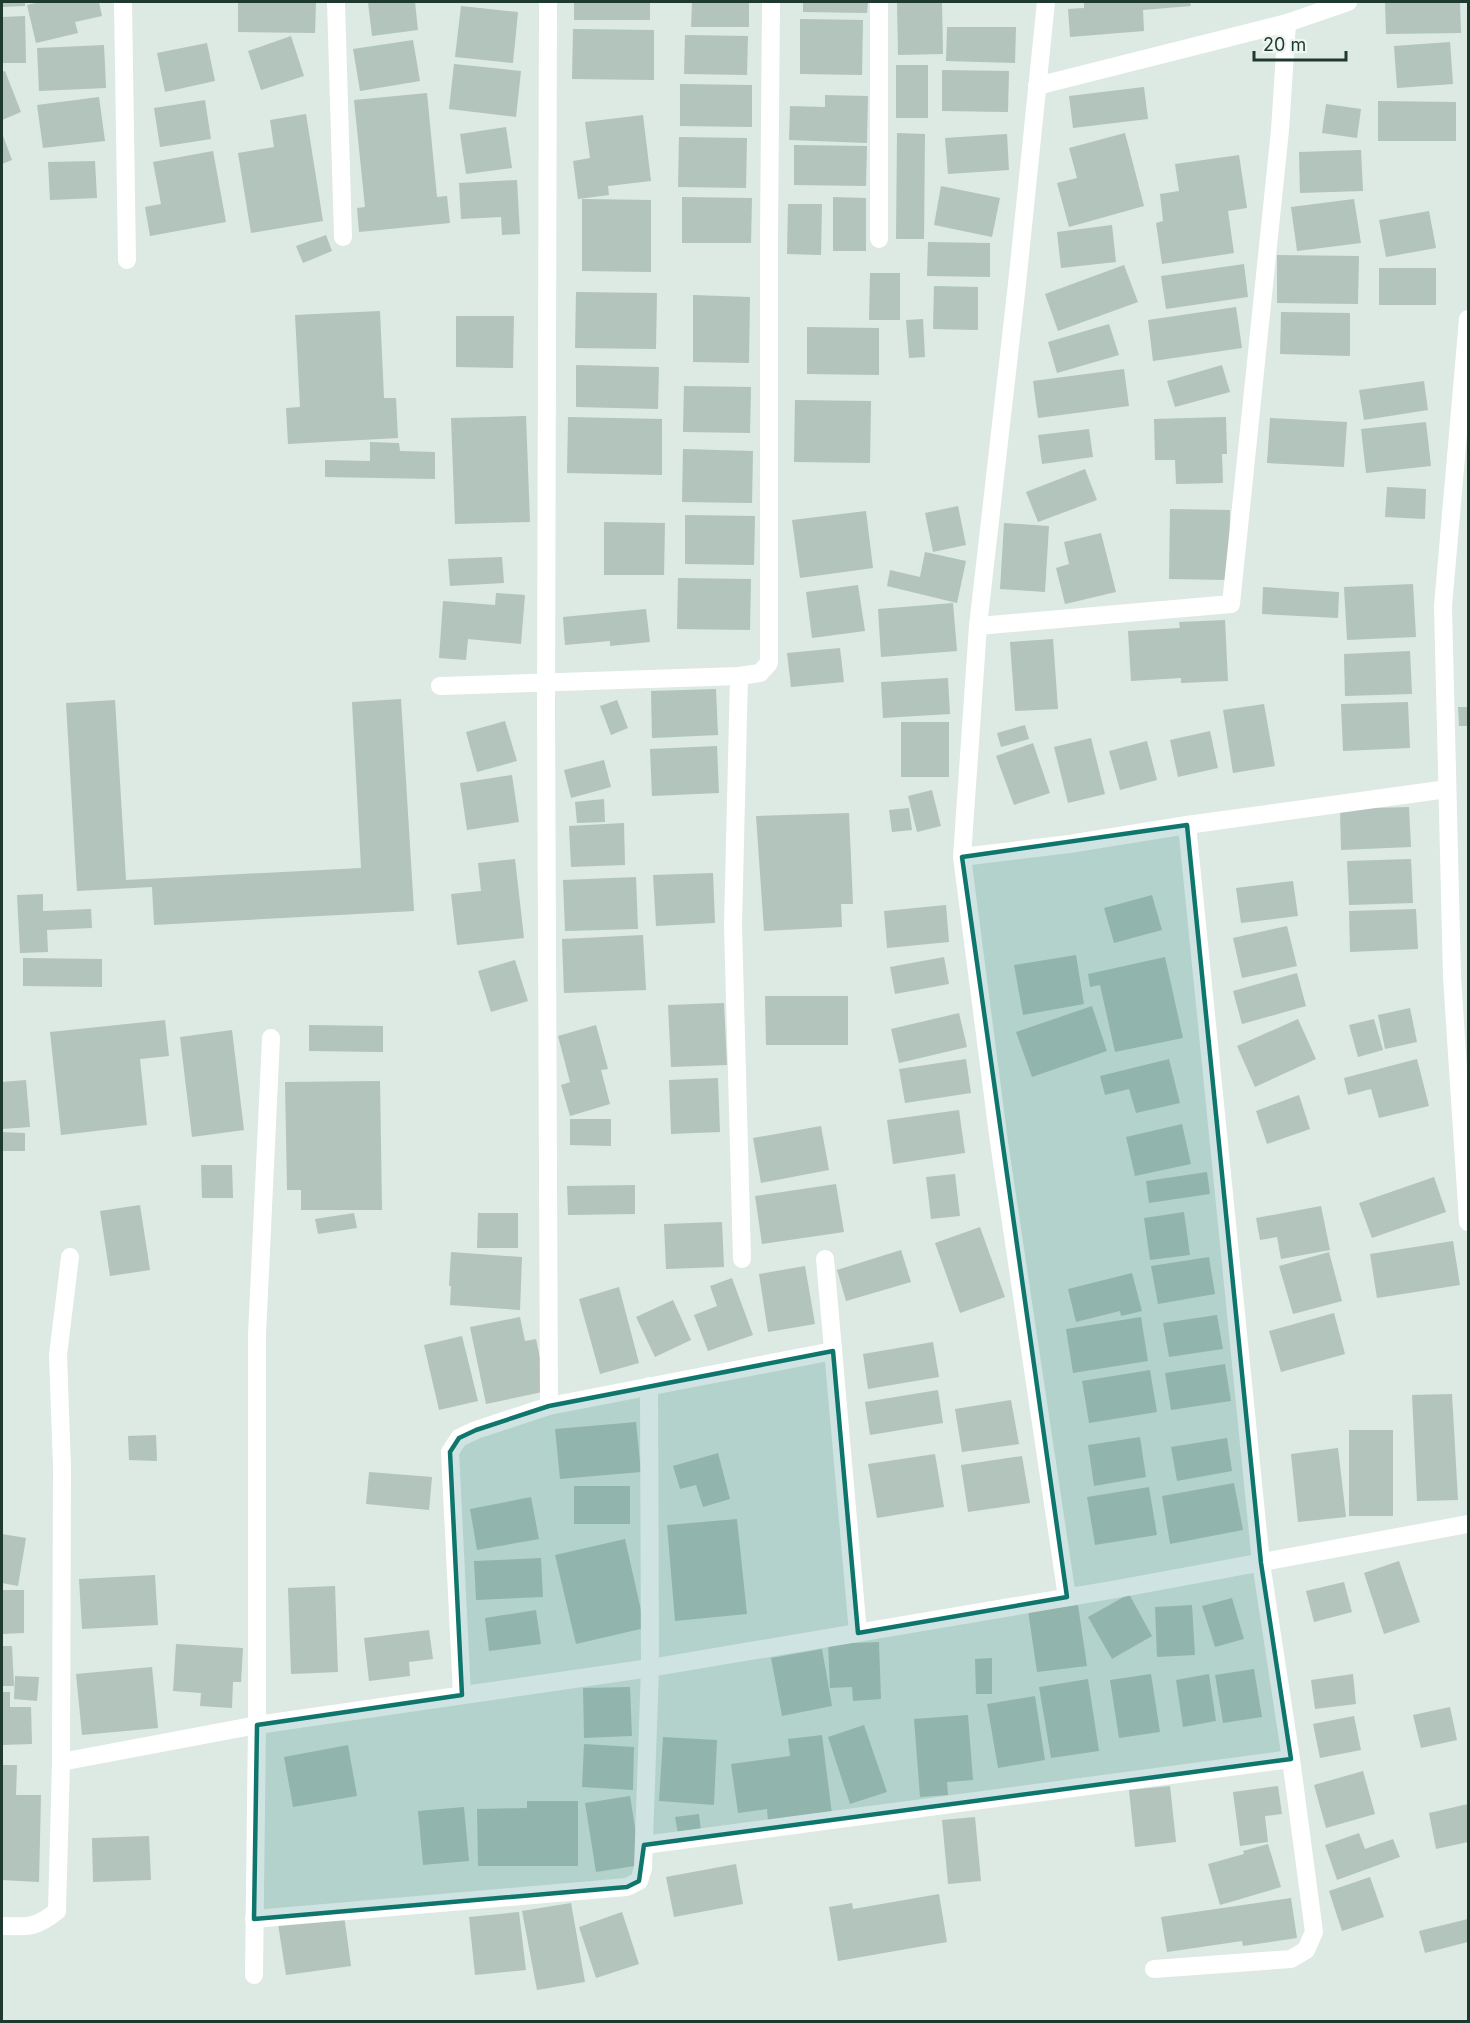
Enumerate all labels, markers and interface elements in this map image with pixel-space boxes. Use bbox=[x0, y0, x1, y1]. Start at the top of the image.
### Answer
scale bar bbox=[1254, 24, 1346, 62]
text: 20 m bbox=[1263, 34, 1306, 55]

